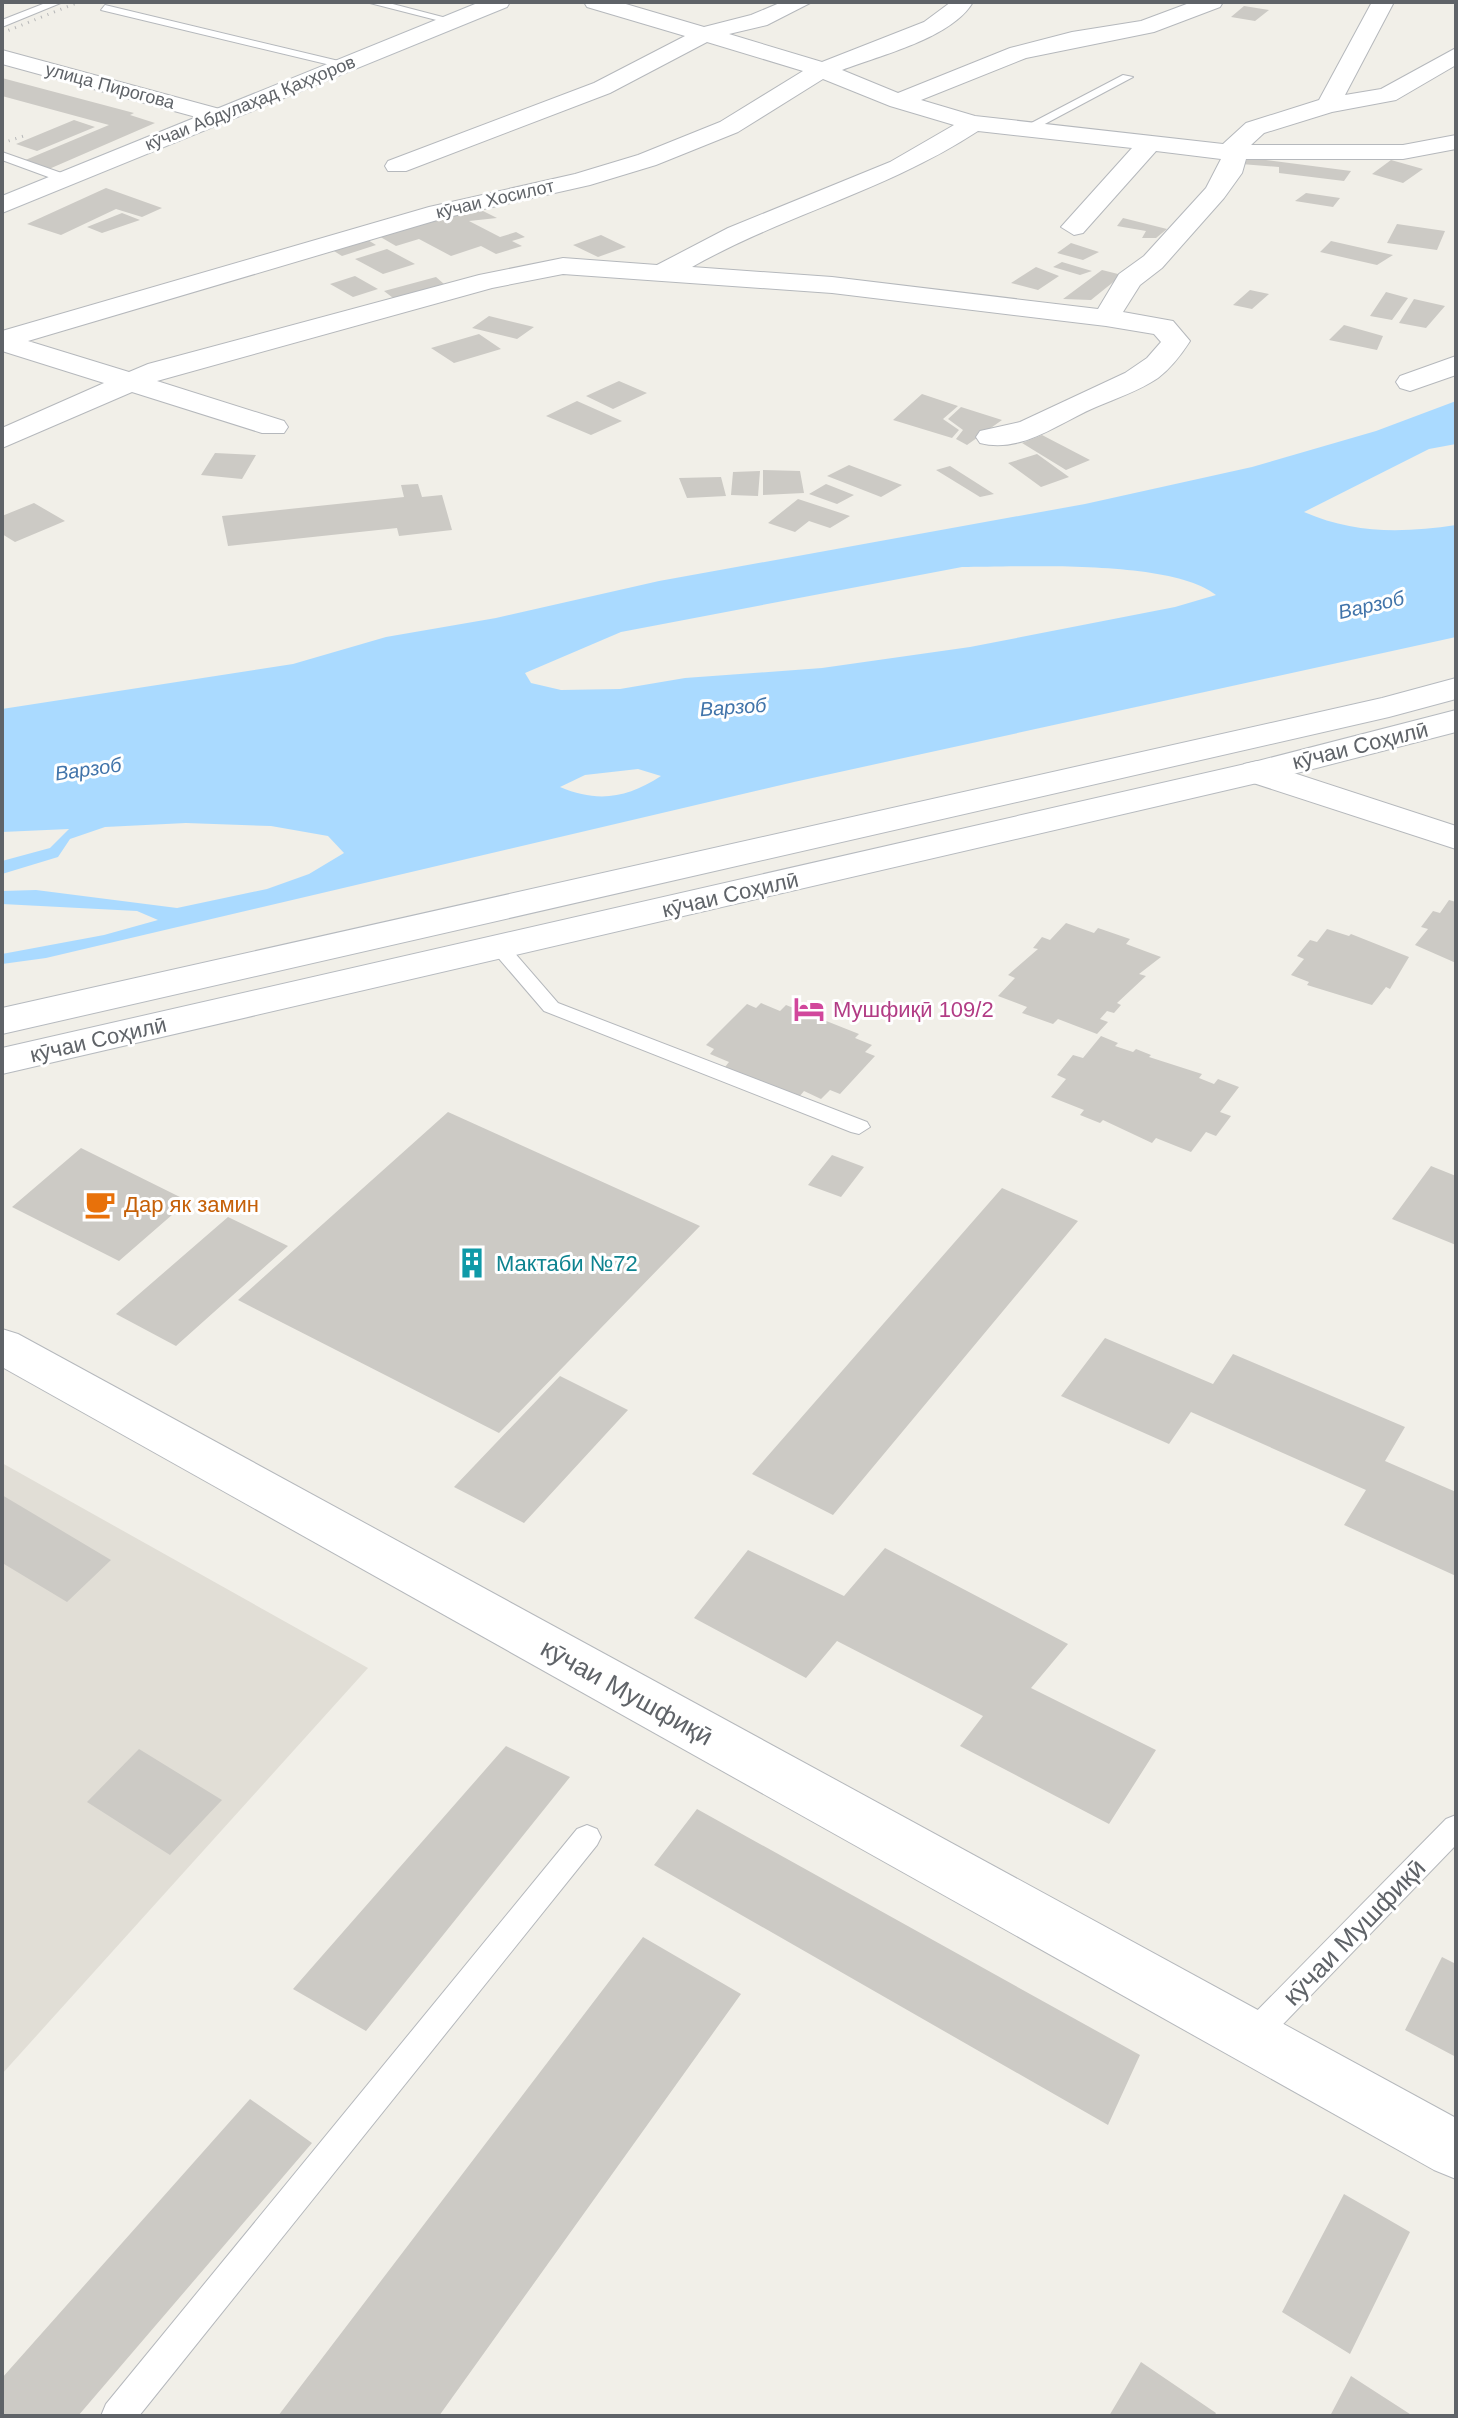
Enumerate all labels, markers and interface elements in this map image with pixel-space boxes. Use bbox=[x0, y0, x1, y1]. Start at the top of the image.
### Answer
street label: кӯчаи Абдулаҳад Қаҳҳоров bbox=[142, 52, 358, 154]
street label: улица Пирогова bbox=[43, 59, 178, 113]
street label: кӯчаи Хосилот bbox=[434, 176, 556, 222]
water label: Варзоб bbox=[1336, 587, 1407, 623]
water label: Варзоб bbox=[699, 694, 768, 720]
street label: кӯчаи Соҳилӣ bbox=[1290, 717, 1431, 774]
water label: Варзоб bbox=[53, 753, 123, 785]
street label: кӯчаи Соҳилӣ bbox=[659, 867, 801, 922]
hotel icon: Мушфиқӣ 109/2 bbox=[792, 992, 826, 1026]
place label: Мушфиқӣ 109/2 bbox=[833, 997, 994, 1022]
street label: кӯчаи Соҳилӣ bbox=[27, 1012, 169, 1067]
cafe icon: Дар як замин bbox=[83, 1187, 117, 1221]
place label: Дар як замин bbox=[124, 1192, 259, 1217]
building icon: Мактаби №72 bbox=[455, 1246, 489, 1280]
place label: Мактаби №72 bbox=[496, 1251, 638, 1276]
street label: кӯчаи Мушфиқӣ bbox=[536, 1632, 718, 1752]
street label: кӯчаи Мушфиқӣ bbox=[1277, 1853, 1431, 2011]

